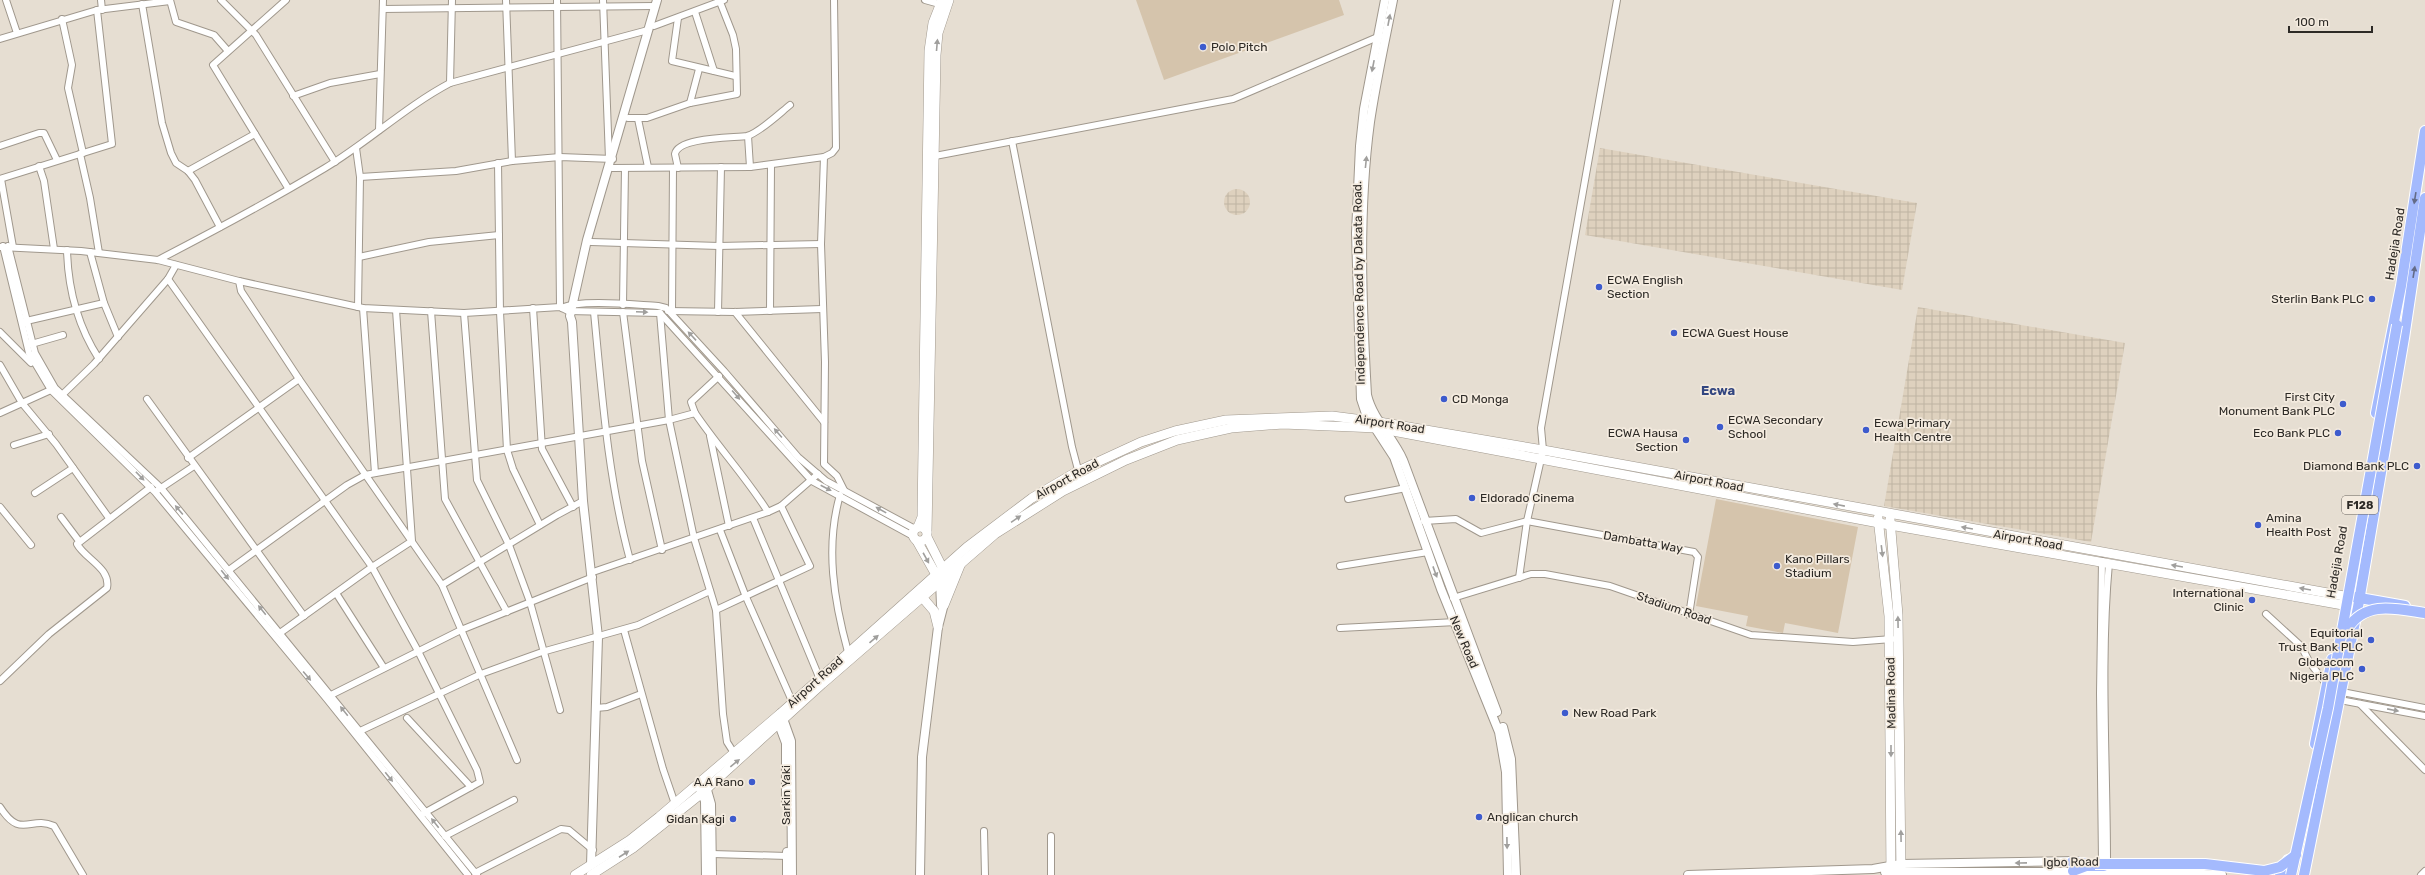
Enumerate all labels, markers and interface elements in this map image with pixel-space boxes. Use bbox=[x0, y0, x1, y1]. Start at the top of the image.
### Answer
scale bar bbox=[2289, 8, 2372, 34]
one-way arrow bbox=[1386, 14, 1392, 26]
text: 100 m bbox=[2295, 15, 2329, 29]
one-way arrow bbox=[934, 39, 941, 51]
place label: Polo Pitch bbox=[1211, 40, 1268, 54]
marker: Polo Pitch bbox=[1198, 42, 1208, 52]
one-way arrow bbox=[1370, 60, 1376, 72]
one-way arrow bbox=[1363, 156, 1370, 168]
street label: Independence Road by Dakata Road. bbox=[1350, 181, 1368, 385]
one-way arrow bbox=[2412, 192, 2418, 204]
street label: Hadejia Road bbox=[2382, 207, 2408, 281]
one-way arrow bbox=[2411, 266, 2417, 278]
place label: ECWA English Section bbox=[1607, 273, 1683, 301]
marker: ECWA English Section bbox=[1594, 282, 1604, 292]
place label: Sterlin Bank PLC bbox=[2271, 292, 2364, 306]
marker: Sterlin Bank PLC bbox=[2367, 294, 2377, 304]
one-way arrow bbox=[636, 309, 649, 315]
place label: ECWA Guest House bbox=[1682, 326, 1789, 340]
marker: ECWA Guest House bbox=[1669, 328, 1679, 338]
one-way arrow bbox=[687, 331, 696, 341]
district label: Ecwa bbox=[1701, 383, 1735, 398]
one-way arrow bbox=[731, 390, 740, 401]
place label: First City Monument Bank PLC bbox=[2219, 390, 2335, 418]
place label: CD Monga bbox=[1452, 392, 1509, 406]
marker: CD Monga bbox=[1439, 394, 1449, 404]
marker: First City Monument Bank PLC bbox=[2338, 399, 2348, 409]
street label: Airport Road bbox=[1354, 412, 1426, 436]
place label: ECWA Secondary School bbox=[1728, 413, 1823, 441]
place label: Ecwa Primary Health Centre bbox=[1874, 416, 1952, 444]
marker: ECWA Secondary School bbox=[1715, 422, 1725, 432]
marker: Ecwa Primary Health Centre bbox=[1861, 425, 1871, 435]
place label: ECWA Hausa Section bbox=[1608, 426, 1678, 454]
place label: Eco Bank PLC bbox=[2253, 426, 2330, 440]
one-way arrow bbox=[773, 428, 782, 439]
marker: Eco Bank PLC bbox=[2333, 428, 2343, 438]
marker: ECWA Hausa Section bbox=[1681, 435, 1691, 445]
street label: Airport Road bbox=[1033, 456, 1101, 502]
place label: Diamond Bank PLC bbox=[2303, 459, 2409, 473]
marker: Diamond Bank PLC bbox=[2412, 461, 2422, 471]
street label: Airport Road bbox=[1673, 467, 1745, 495]
one-way arrow bbox=[135, 471, 145, 481]
one-way arrow bbox=[820, 485, 831, 491]
place label: Eldorado Cinema bbox=[1480, 491, 1574, 505]
marker: Eldorado Cinema bbox=[1467, 493, 1477, 503]
road number: F128 bbox=[2342, 496, 2378, 514]
one-way arrow bbox=[1833, 502, 1845, 508]
one-way arrow bbox=[174, 505, 183, 515]
one-way arrow bbox=[875, 507, 887, 514]
place label: Amina Health Post bbox=[2266, 511, 2331, 539]
one-way arrow bbox=[1011, 515, 1022, 523]
marker: Amina Health Post bbox=[2253, 520, 2263, 530]
one-way arrow bbox=[1961, 525, 1973, 531]
street label: Hadejia Road bbox=[2324, 525, 2350, 599]
street label: Airport Road bbox=[1992, 527, 2064, 553]
street label: Dambatta Way bbox=[1602, 528, 1684, 556]
one-way arrow bbox=[1879, 545, 1885, 557]
one-way arrow bbox=[923, 552, 930, 564]
place label: Kano Pillars Stadium bbox=[1785, 552, 1850, 580]
marker: Kano Pillars Stadium bbox=[1772, 561, 1782, 571]
one-way arrow bbox=[2171, 563, 2183, 569]
one-way arrow bbox=[1433, 566, 1439, 578]
one-way arrow bbox=[220, 570, 229, 580]
place label: International Clinic bbox=[2172, 586, 2244, 614]
one-way arrow bbox=[2299, 586, 2311, 592]
street label: Stadium Road bbox=[1635, 589, 1713, 627]
marker: International Clinic bbox=[2247, 595, 2257, 605]
one-way arrow bbox=[257, 605, 266, 616]
street label: New Road bbox=[1447, 614, 1481, 670]
one-way arrow bbox=[1895, 616, 1902, 628]
place label: Equitorial Trust Bank PLC bbox=[2278, 626, 2363, 654]
one-way arrow bbox=[869, 635, 880, 644]
marker: Equitorial Trust Bank PLC bbox=[2366, 635, 2376, 645]
street label: Airport Road bbox=[784, 653, 846, 711]
place label: Globacom Nigeria PLC bbox=[2290, 655, 2354, 683]
street label: Madina Road bbox=[1883, 657, 1899, 729]
marker: Globacom Nigeria PLC bbox=[2357, 664, 2367, 674]
one-way arrow bbox=[302, 670, 311, 681]
one-way arrow bbox=[339, 706, 348, 716]
place label: New Road Park bbox=[1573, 706, 1657, 720]
one-way arrow bbox=[2386, 707, 2399, 713]
marker: New Road Park bbox=[1560, 708, 1570, 718]
one-way arrow bbox=[1888, 745, 1894, 758]
one-way arrow bbox=[730, 758, 741, 767]
street label: Sarkin Yaki bbox=[779, 765, 793, 825]
one-way arrow bbox=[384, 771, 393, 782]
place label: A.A Rano bbox=[694, 775, 744, 789]
marker: A.A Rano bbox=[747, 777, 757, 787]
place label: Anglican church bbox=[1487, 810, 1578, 824]
place label: Gidan Kagi bbox=[666, 812, 725, 826]
marker: Anglican church bbox=[1474, 812, 1484, 822]
marker: Gidan Kagi bbox=[728, 814, 738, 824]
one-way arrow bbox=[431, 817, 439, 828]
one-way arrow bbox=[1898, 829, 1904, 842]
one-way arrow bbox=[1504, 837, 1510, 850]
one-way arrow bbox=[619, 850, 629, 858]
street label: Igbo Road bbox=[2043, 855, 2099, 869]
one-way arrow bbox=[2014, 860, 2027, 866]

